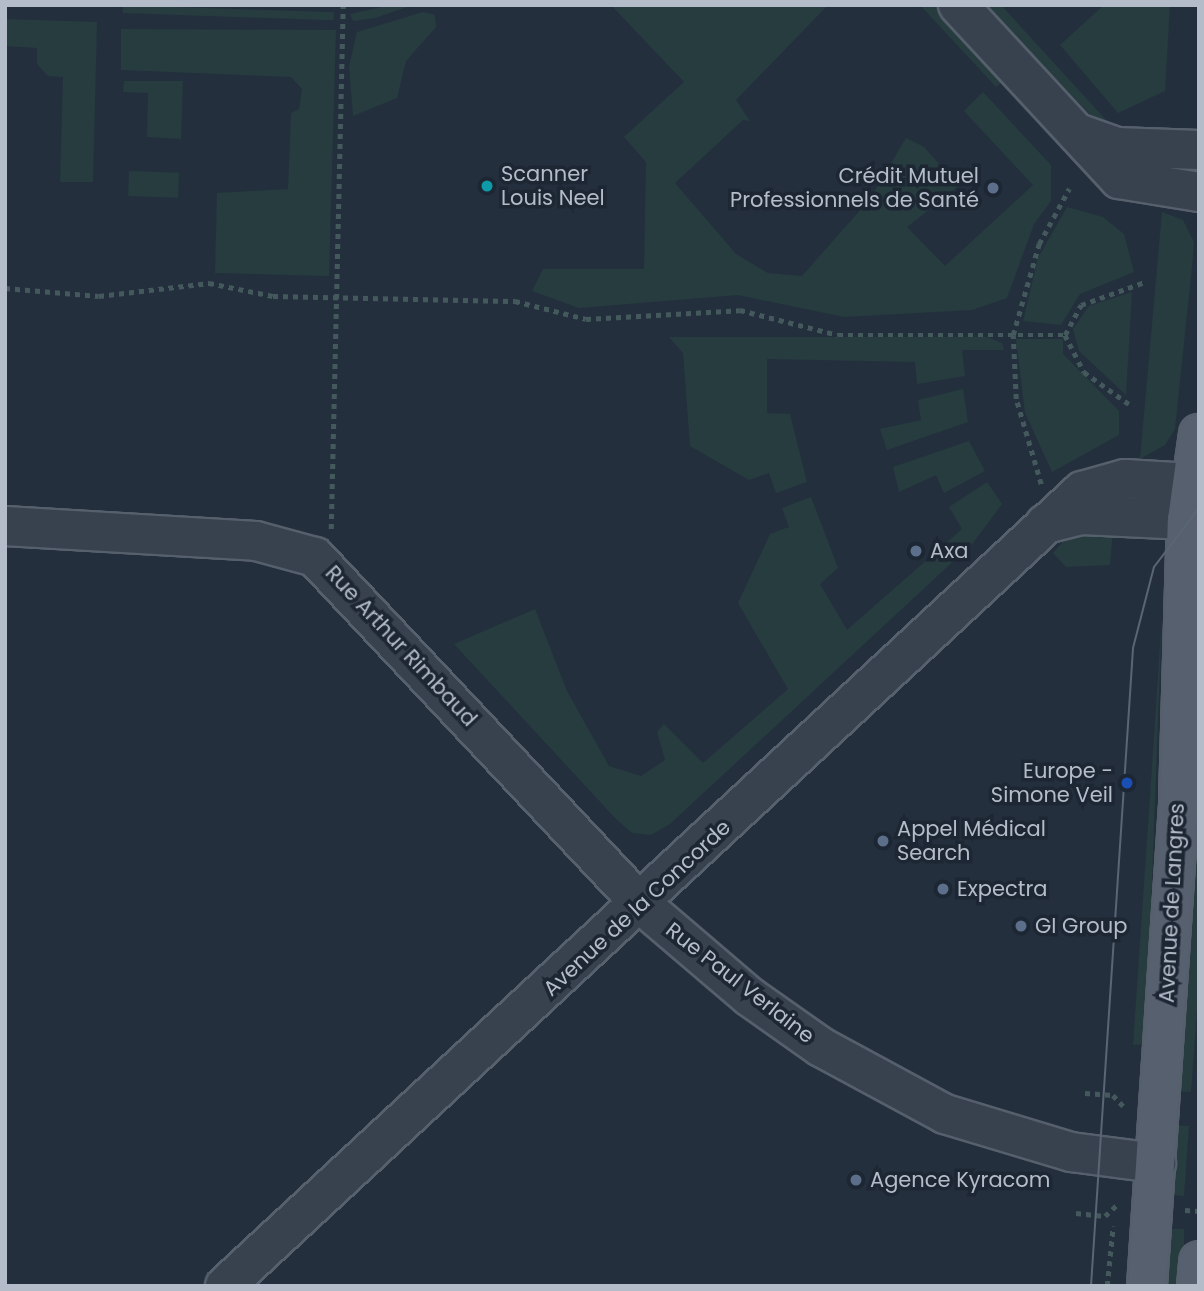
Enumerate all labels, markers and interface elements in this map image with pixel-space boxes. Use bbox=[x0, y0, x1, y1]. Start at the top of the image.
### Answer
place label: Scanner Louis Neel bbox=[501, 161, 605, 211]
place label: Crédit Mutuel Professionnels de Santé bbox=[730, 163, 979, 213]
marker: Scanner Louis Neel bbox=[479, 178, 495, 194]
marker: Crédit Mutuel Professionnels de Santé bbox=[985, 180, 1001, 196]
place label: Axa bbox=[930, 538, 968, 564]
marker: Axa bbox=[908, 543, 924, 559]
street label: Rue Arthur Rimbaud bbox=[320, 560, 482, 732]
place label: Europe - Simone Veil bbox=[991, 758, 1113, 808]
marker: Europe - Simone Veil bbox=[1119, 775, 1135, 791]
street label: Avenue de Langres bbox=[1154, 802, 1190, 1004]
street label: Avenue de la Concorde bbox=[538, 815, 736, 1001]
place label: Appel Médical Search bbox=[897, 816, 1046, 866]
marker: Appel Médical Search bbox=[875, 833, 891, 849]
place label: Expectra bbox=[957, 876, 1047, 902]
marker: Expectra bbox=[935, 881, 951, 897]
place label: GI Group bbox=[1035, 913, 1127, 939]
street label: Rue Paul Verlaine bbox=[661, 917, 819, 1049]
marker: GI Group bbox=[1013, 918, 1029, 934]
place label: Agence Kyracom bbox=[870, 1167, 1050, 1193]
marker: Agence Kyracom bbox=[848, 1172, 864, 1188]

